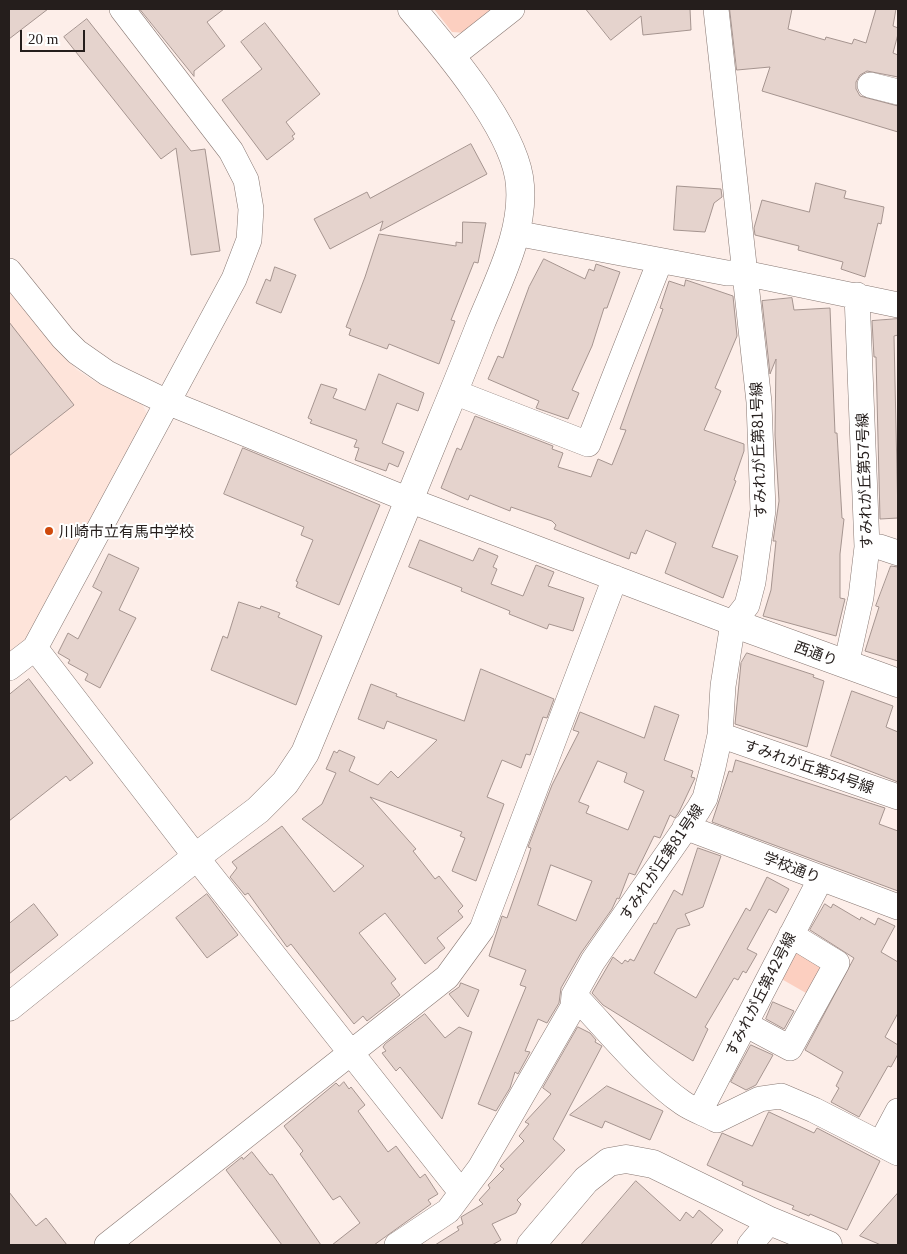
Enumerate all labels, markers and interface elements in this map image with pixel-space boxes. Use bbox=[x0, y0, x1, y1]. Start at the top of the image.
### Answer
scale bar bbox=[22, 20, 88, 52]
text: 20 m bbox=[28, 31, 58, 47]
street label: すみれが丘第81号線 bbox=[747, 381, 769, 519]
street label: すみれが丘第57号線 bbox=[853, 412, 875, 550]
place label: 川崎市立有馬中学校 bbox=[59, 522, 194, 540]
marker: 川崎市立有馬中学校 bbox=[43, 525, 55, 537]
street label: 西通り bbox=[792, 637, 840, 669]
street label: すみれが丘第54号線 bbox=[741, 735, 877, 797]
street label: すみれが丘第81号線 bbox=[615, 800, 707, 924]
street label: 学校通り bbox=[761, 848, 823, 886]
street label: すみれが丘第42号線 bbox=[721, 929, 799, 1059]

